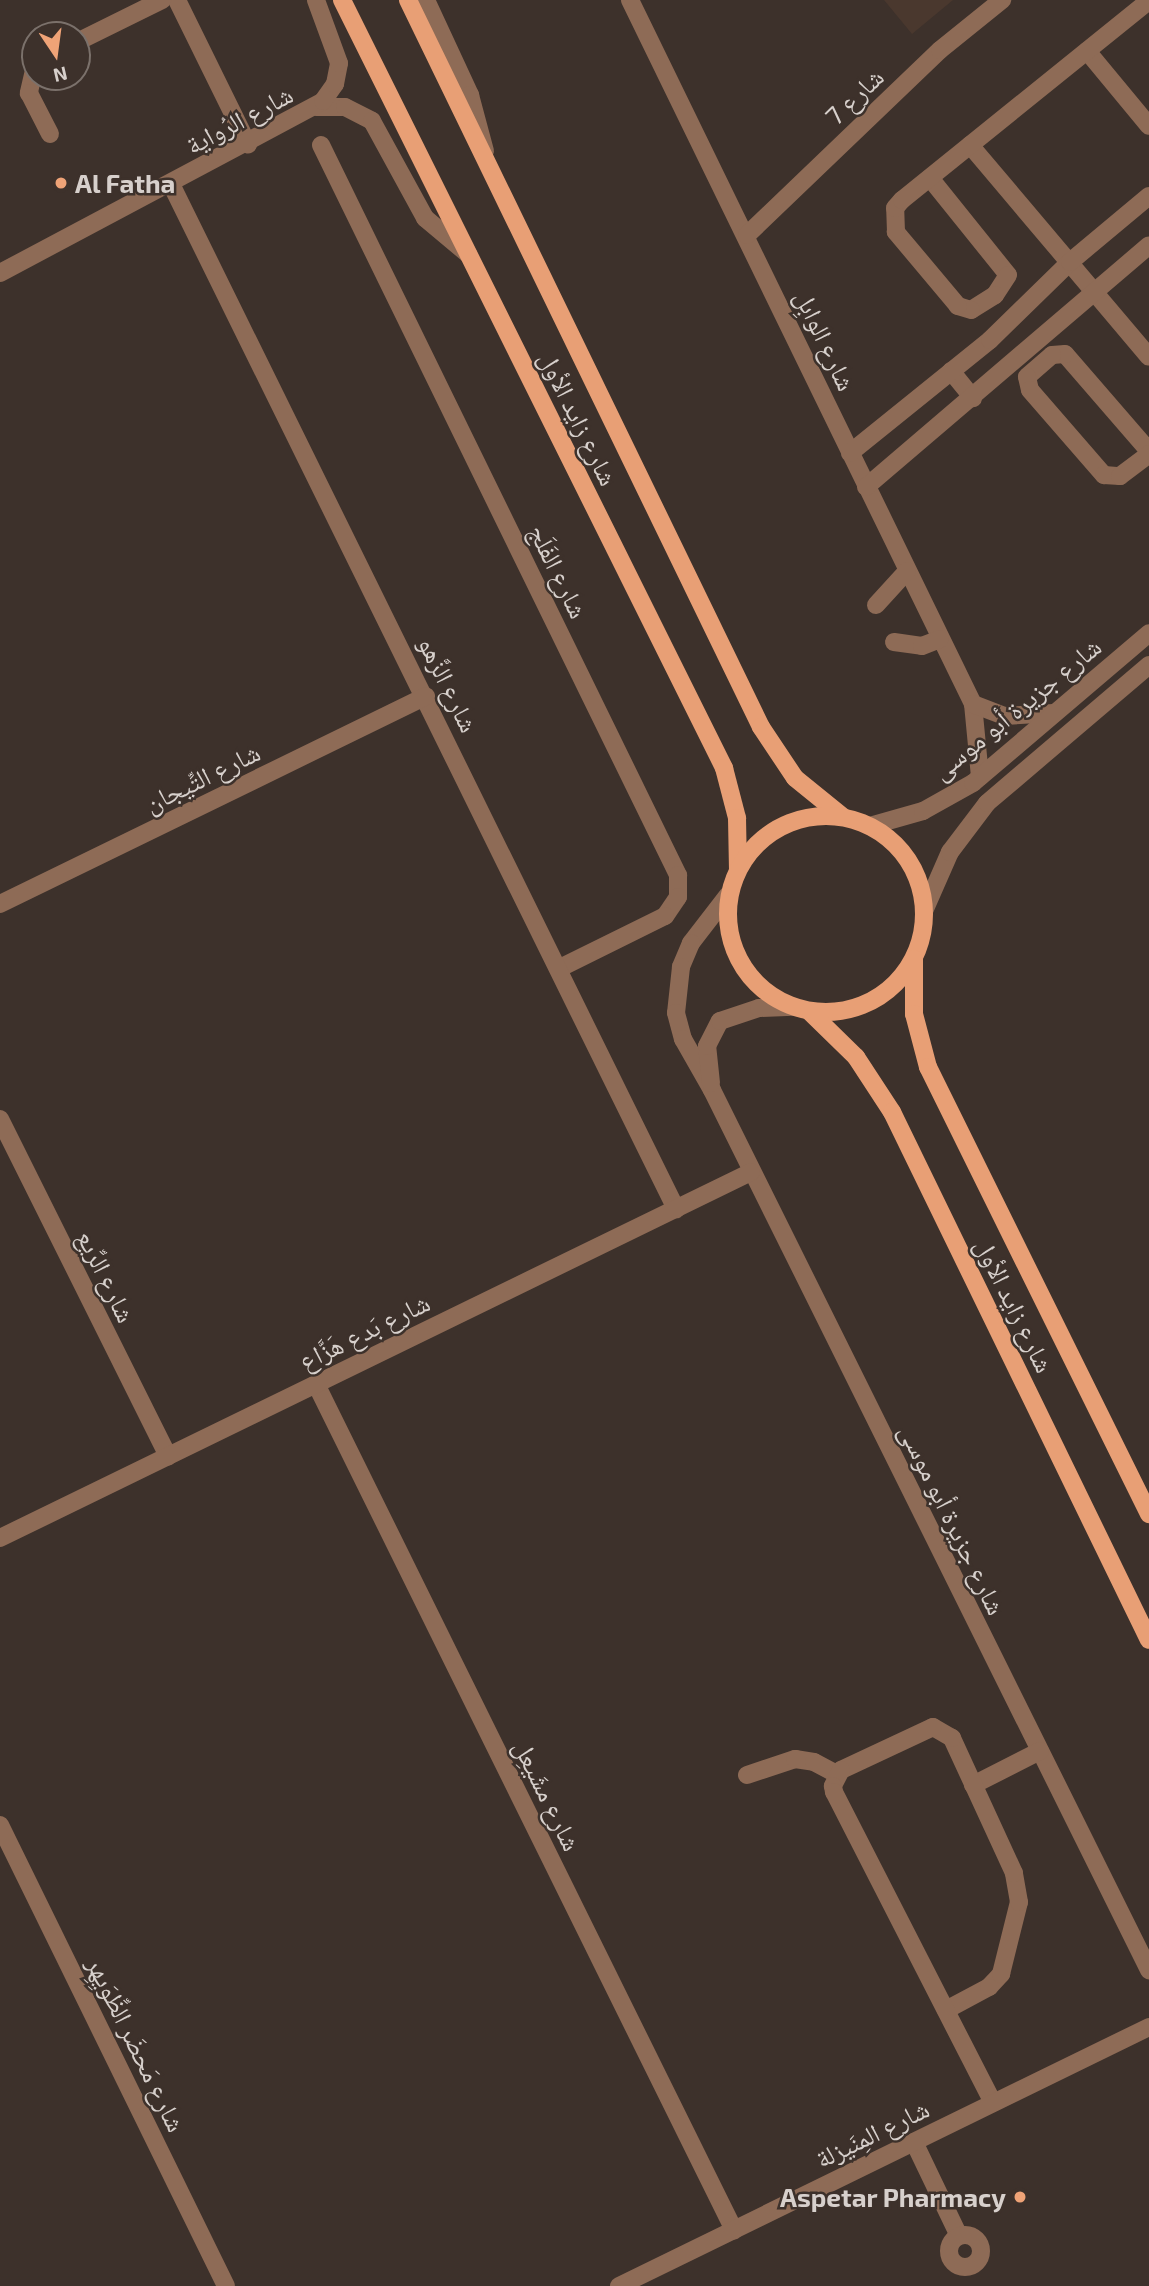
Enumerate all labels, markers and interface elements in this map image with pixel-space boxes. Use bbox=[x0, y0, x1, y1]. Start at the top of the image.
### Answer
north arrow bbox=[21, 21, 91, 91]
street label: شارع 7 bbox=[819, 61, 889, 131]
text: N bbox=[51, 62, 70, 88]
street label: شارع الرُواية bbox=[180, 78, 298, 160]
place label: Al Fatha bbox=[75, 167, 176, 199]
marker: Al Fatha bbox=[53, 175, 69, 191]
street label: شارع الوابِل bbox=[789, 285, 863, 395]
street label: شارع زايد الأول bbox=[533, 346, 625, 490]
street label: شارع الفَلَج bbox=[523, 519, 595, 623]
street label: شارع جزيرة أبو موسى bbox=[925, 630, 1107, 786]
street label: شارع الزَّهو bbox=[412, 631, 486, 737]
street label: شارع التِّيجان bbox=[139, 736, 265, 818]
street label: شارع الرِّيع bbox=[71, 1225, 143, 1327]
street label: شارع زايد الأول bbox=[969, 1233, 1061, 1377]
street label: شارع بَدع هَزَّاع bbox=[293, 1286, 435, 1376]
street label: شارع جزيرة أبو موسى bbox=[893, 1419, 1013, 1619]
street label: شارع مشَيعِل bbox=[508, 1734, 588, 1856]
street label: شارع مَحضَر الظِّوَيِهِر bbox=[81, 1952, 193, 2136]
street label: شارع المِنَيزلة bbox=[810, 2092, 934, 2174]
place label: Aspetar Pharmacy bbox=[779, 2181, 1006, 2213]
marker: Aspetar Pharmacy bbox=[1012, 2189, 1028, 2205]

